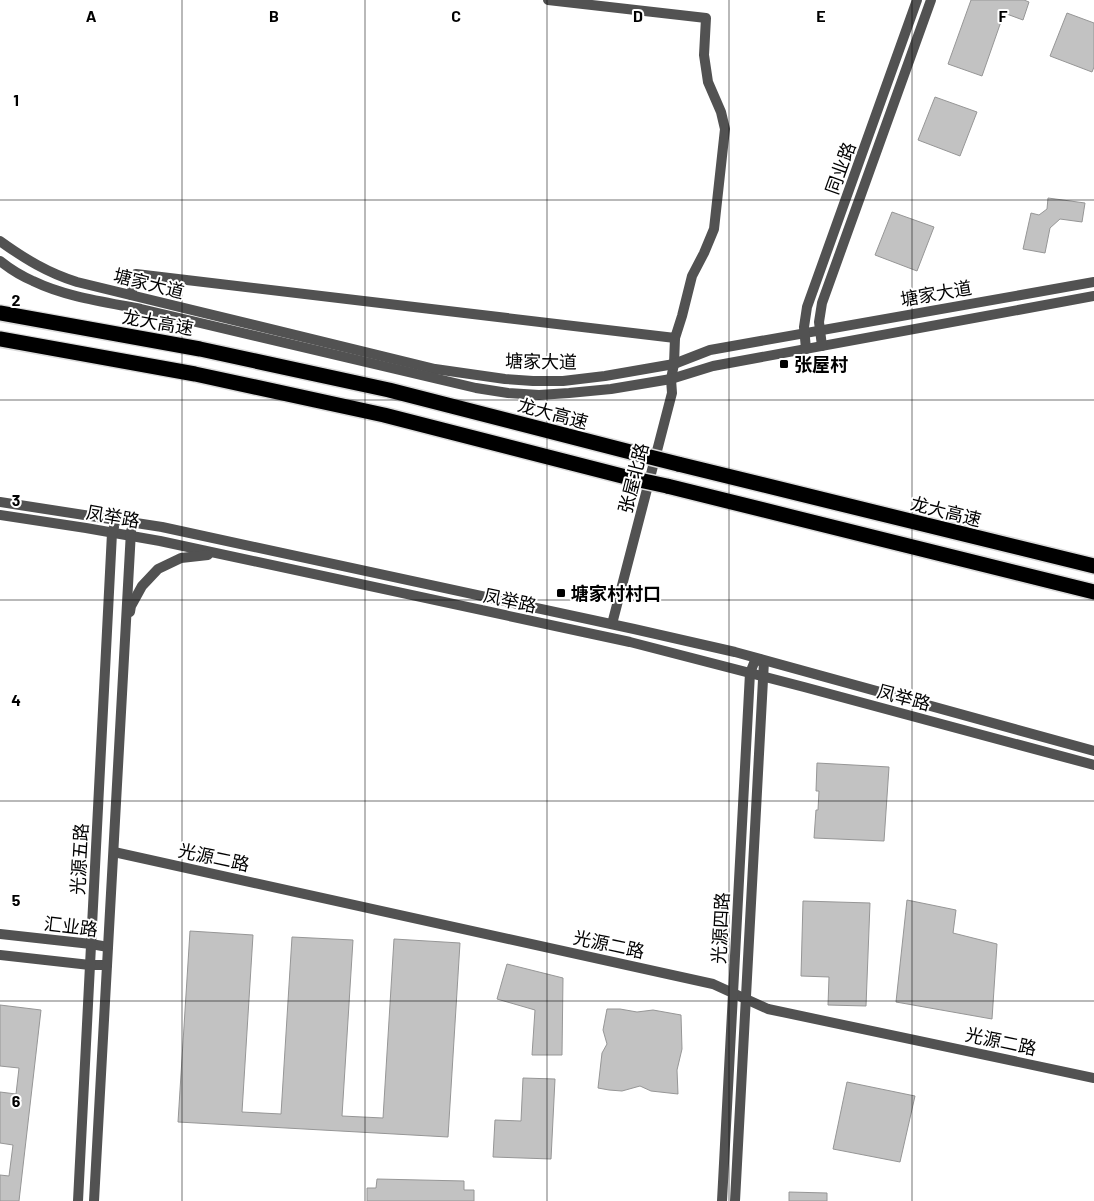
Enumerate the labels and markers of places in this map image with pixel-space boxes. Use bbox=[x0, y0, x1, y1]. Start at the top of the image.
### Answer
place label: 张屋村 bbox=[794, 353, 848, 375]
marker: 张屋村 bbox=[778, 358, 790, 370]
place label: 塘家村村口 bbox=[571, 582, 661, 604]
marker: 塘家村村口 bbox=[555, 587, 567, 599]

